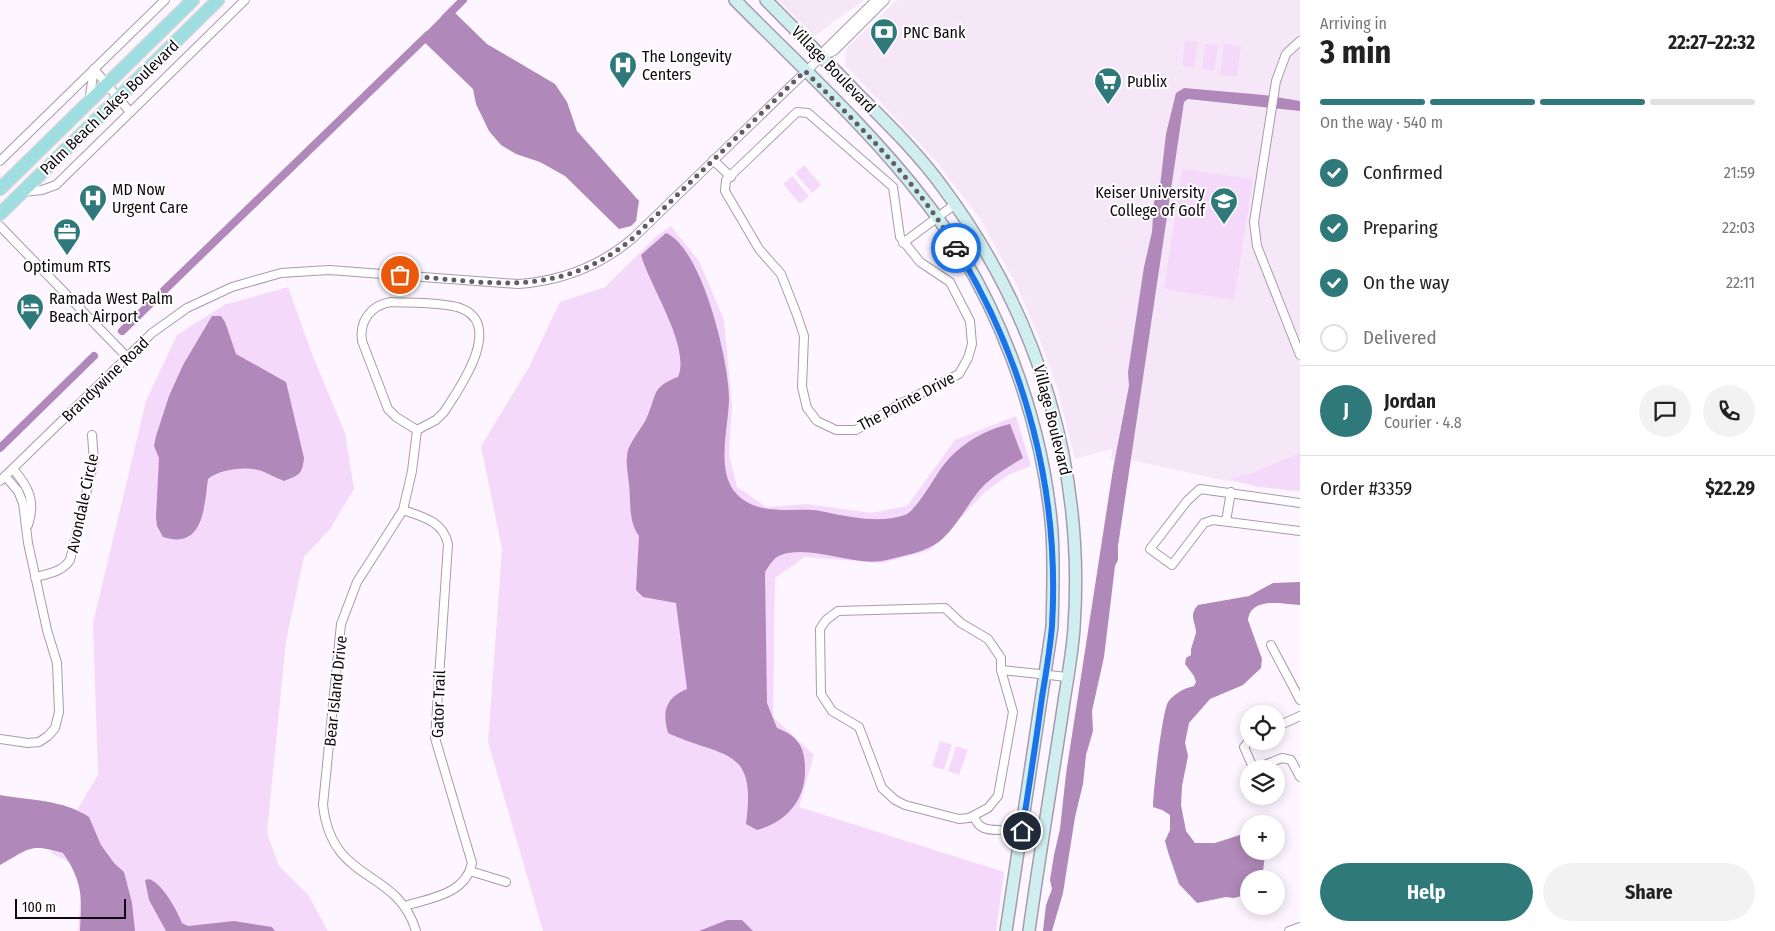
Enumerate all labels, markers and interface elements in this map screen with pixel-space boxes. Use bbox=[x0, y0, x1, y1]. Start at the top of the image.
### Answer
text: Arriving in bbox=[1320, 14, 1387, 33]
bank icon: PNC Bank bbox=[869, 17, 899, 56]
street label: Village Boulevard bbox=[788, 22, 880, 117]
place label: PNC Bank bbox=[903, 23, 966, 42]
text: 22:27–22:32 bbox=[1668, 31, 1755, 54]
text: 3 min bbox=[1320, 33, 1391, 71]
street label: Palm Beach Lakes Boulevard bbox=[36, 36, 183, 179]
place label: The Longevity Centers bbox=[642, 47, 733, 84]
hospital icon: The Longevity Centers bbox=[608, 50, 638, 89]
supermarket icon: Publix bbox=[1093, 66, 1123, 105]
place label: Publix bbox=[1127, 72, 1167, 91]
text: On the way · 540 m bbox=[1320, 113, 1443, 132]
icon: check bbox=[1320, 159, 1348, 187]
text: Confirmed bbox=[1363, 161, 1443, 184]
text: 21:59 bbox=[1724, 163, 1755, 182]
place label: MD Now Urgent Care bbox=[112, 180, 188, 217]
hospital icon: MD Now Urgent Care bbox=[78, 183, 108, 222]
place label: Keiser University College of Golf bbox=[1095, 183, 1206, 220]
school or university icon: Keiser University College of Golf bbox=[1209, 186, 1239, 225]
icon: check bbox=[1320, 214, 1348, 242]
text: Preparing bbox=[1363, 216, 1438, 239]
office icon: Optimum RTS bbox=[52, 217, 82, 256]
text: 22:03 bbox=[1722, 218, 1755, 237]
courier bbox=[931, 223, 981, 273]
icon: car bbox=[942, 234, 970, 262]
pin bbox=[379, 254, 421, 296]
place label: Optimum RTS bbox=[23, 257, 111, 276]
icon: bag bbox=[386, 261, 414, 289]
icon: check bbox=[1320, 269, 1348, 297]
text: On the way bbox=[1363, 271, 1449, 294]
text: 22:11 bbox=[1726, 273, 1755, 292]
place label: Ramada West Palm Beach Airport bbox=[49, 289, 173, 326]
hotel icon: Ramada West Palm Beach Airport bbox=[15, 292, 45, 331]
text: Delivered bbox=[1363, 326, 1437, 349]
street label: Brandywine Road bbox=[58, 333, 153, 426]
street label: Village Boulevard bbox=[1030, 363, 1075, 477]
street label: The Pointe Drive bbox=[855, 368, 958, 435]
button: chat bbox=[1639, 385, 1691, 437]
button: phone bbox=[1703, 385, 1755, 437]
text: Jordan bbox=[1384, 390, 1436, 413]
text: J bbox=[1343, 399, 1349, 422]
text: Courier · 4.8 bbox=[1384, 413, 1462, 432]
street label: Avondale Circle bbox=[63, 452, 102, 554]
text: Order #3359 bbox=[1320, 477, 1412, 500]
text: $22.29 bbox=[1705, 477, 1755, 500]
street label: Bear Island Drive bbox=[320, 635, 351, 747]
street label: Gator Trail bbox=[428, 670, 449, 738]
map controls bbox=[1240, 705, 1285, 915]
button: locate bbox=[1240, 705, 1285, 750]
button: layers bbox=[1240, 760, 1285, 805]
pin bbox=[1001, 810, 1043, 852]
button: + bbox=[1240, 815, 1285, 860]
icon: home bbox=[1008, 817, 1036, 845]
button: Help bbox=[1320, 863, 1533, 921]
button: Share bbox=[1543, 863, 1755, 921]
button: − bbox=[1240, 870, 1285, 915]
scale bar bbox=[15, 896, 126, 919]
text: 100 m bbox=[22, 899, 56, 916]

